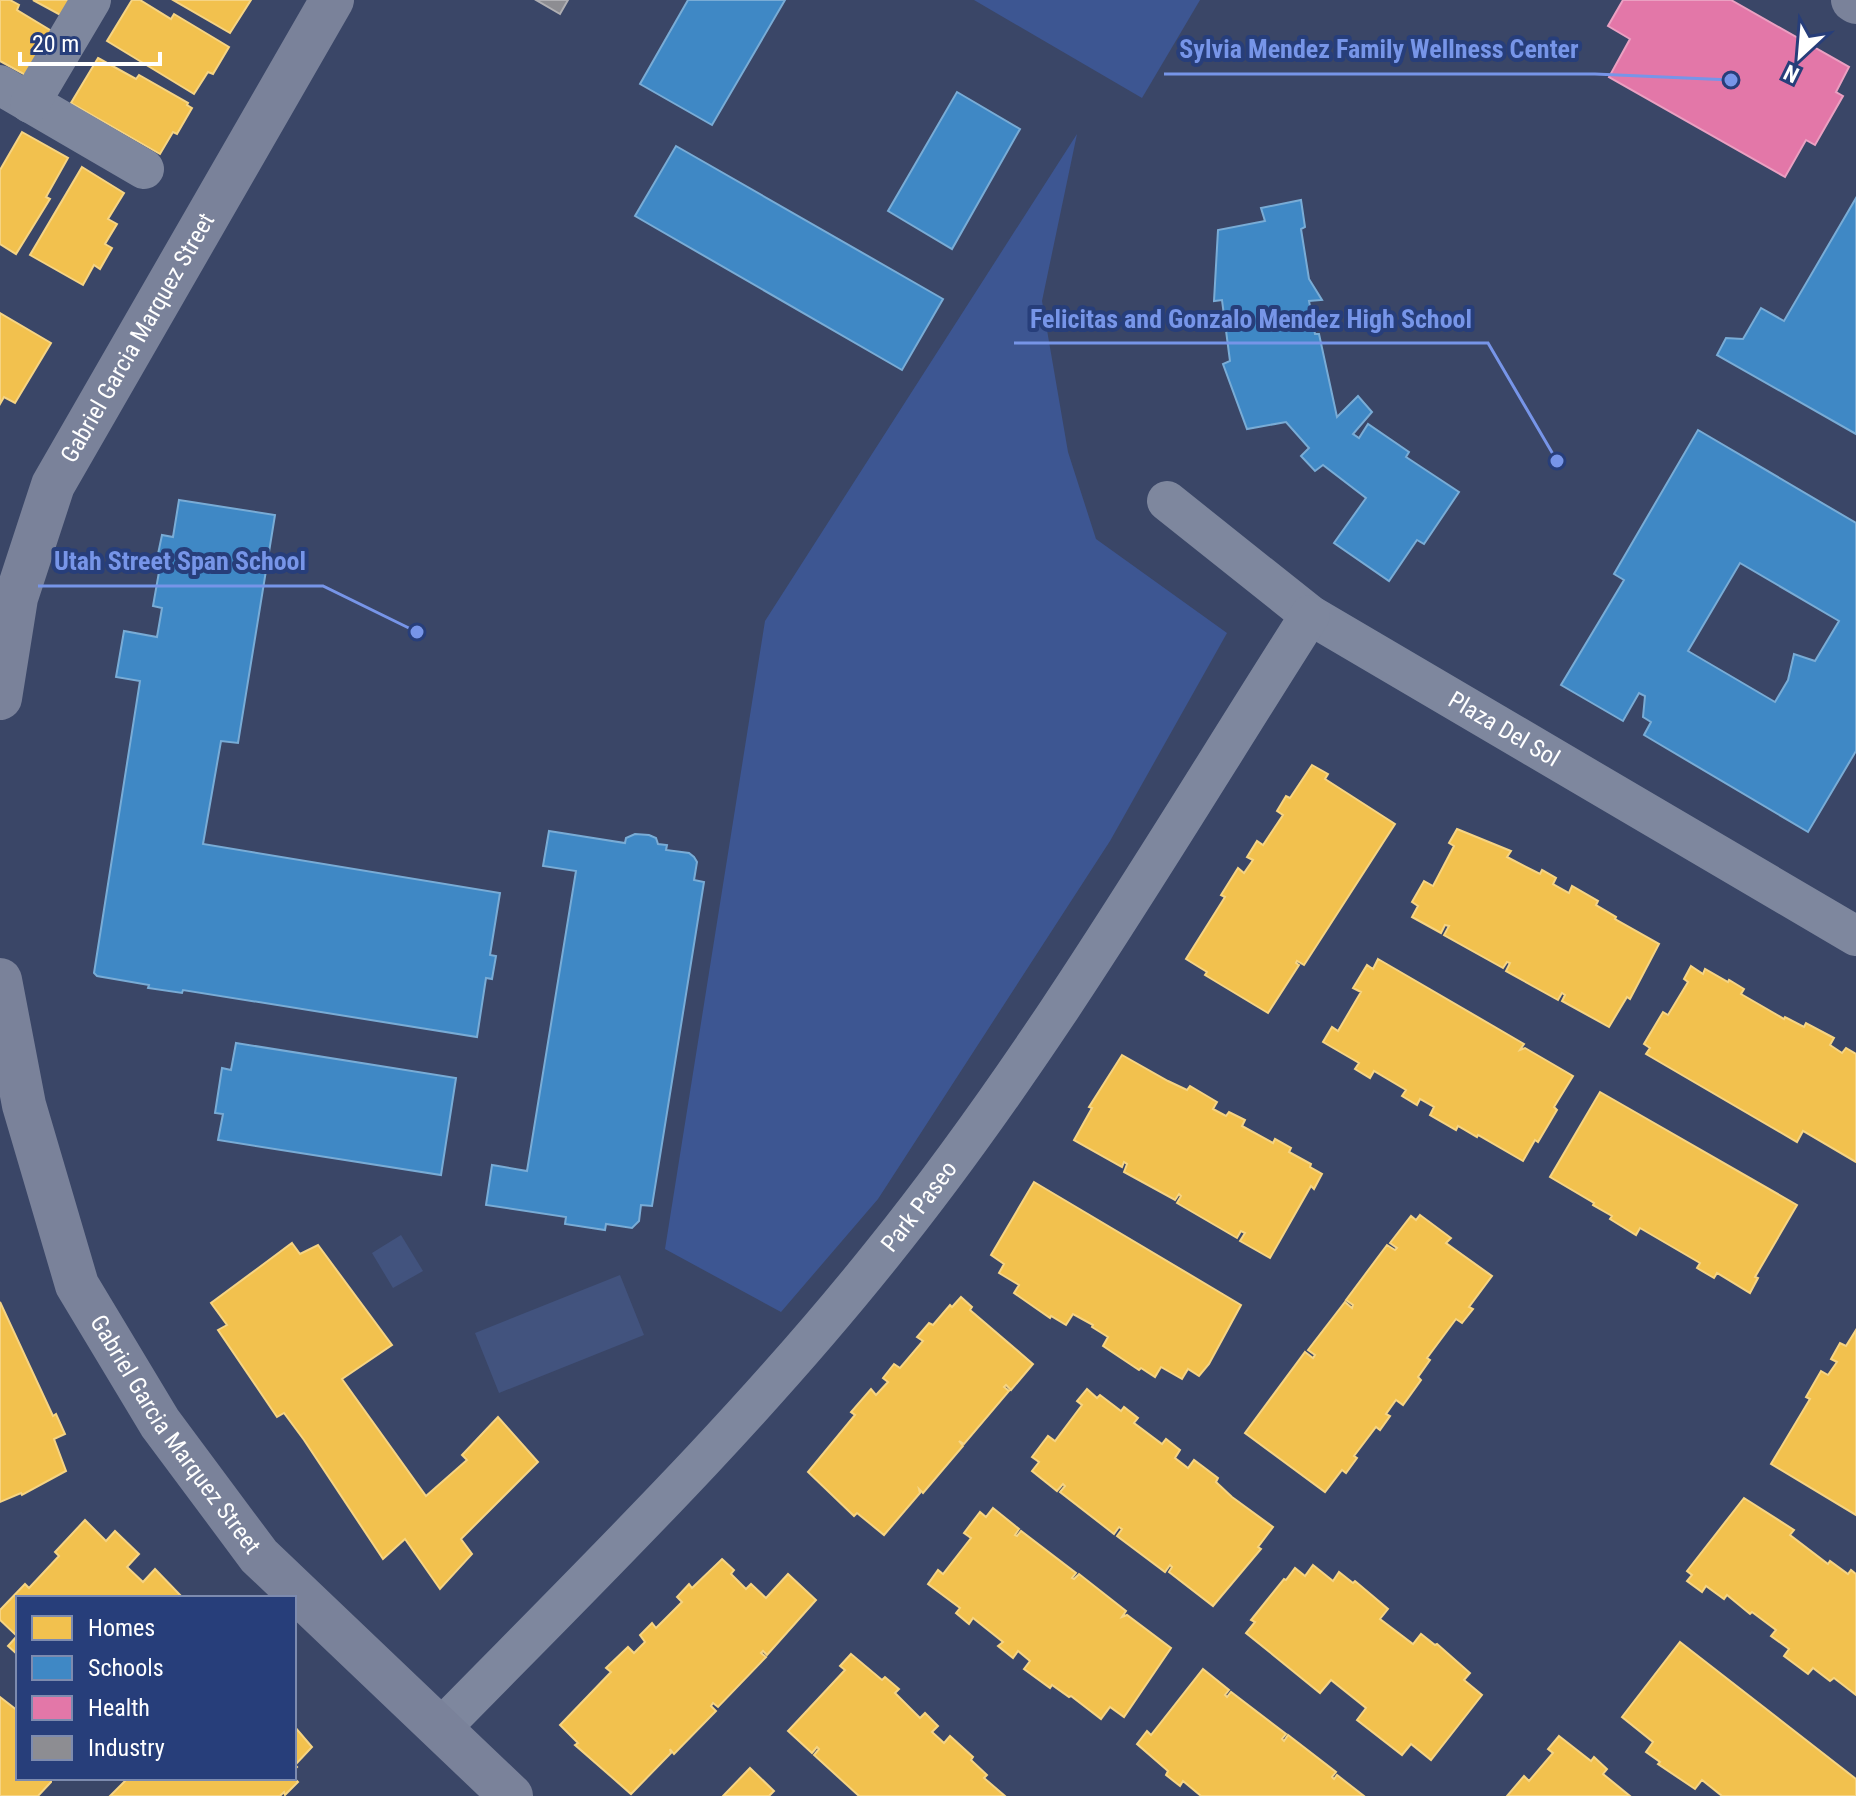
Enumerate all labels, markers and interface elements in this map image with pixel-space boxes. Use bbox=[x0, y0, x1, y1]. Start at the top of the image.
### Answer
scale bar bbox=[20, 16, 160, 66]
north arrow bbox=[1760, 16, 1840, 96]
callout: Sylvia Mendez Family Wellness Center bbox=[1164, 24, 1595, 74]
text: 20 m bbox=[32, 30, 79, 58]
text: Sylvia Mendez Family Wellness Center bbox=[1179, 34, 1579, 64]
text: N bbox=[1780, 59, 1803, 88]
street label: Gabriel Garcia Marquez Street bbox=[55, 208, 220, 467]
callout: Felicitas and Gonzalo Mendez High School bbox=[1014, 293, 1488, 343]
text: Felicitas and Gonzalo Mendez High School bbox=[1030, 304, 1472, 334]
callout: Utah Street Span School bbox=[38, 536, 323, 586]
text: Utah Street Span School bbox=[54, 546, 306, 576]
street label: Plaza Del Sol bbox=[1444, 686, 1565, 773]
street label: Park Paseo bbox=[875, 1155, 963, 1258]
street label: Gabriel Garcia Marquez Street bbox=[84, 1310, 266, 1559]
legend bbox=[16, 1596, 296, 1780]
text: Homes bbox=[88, 1614, 155, 1642]
text: Schools bbox=[88, 1654, 164, 1682]
text: Health bbox=[88, 1694, 150, 1722]
text: Industry bbox=[88, 1734, 165, 1762]

